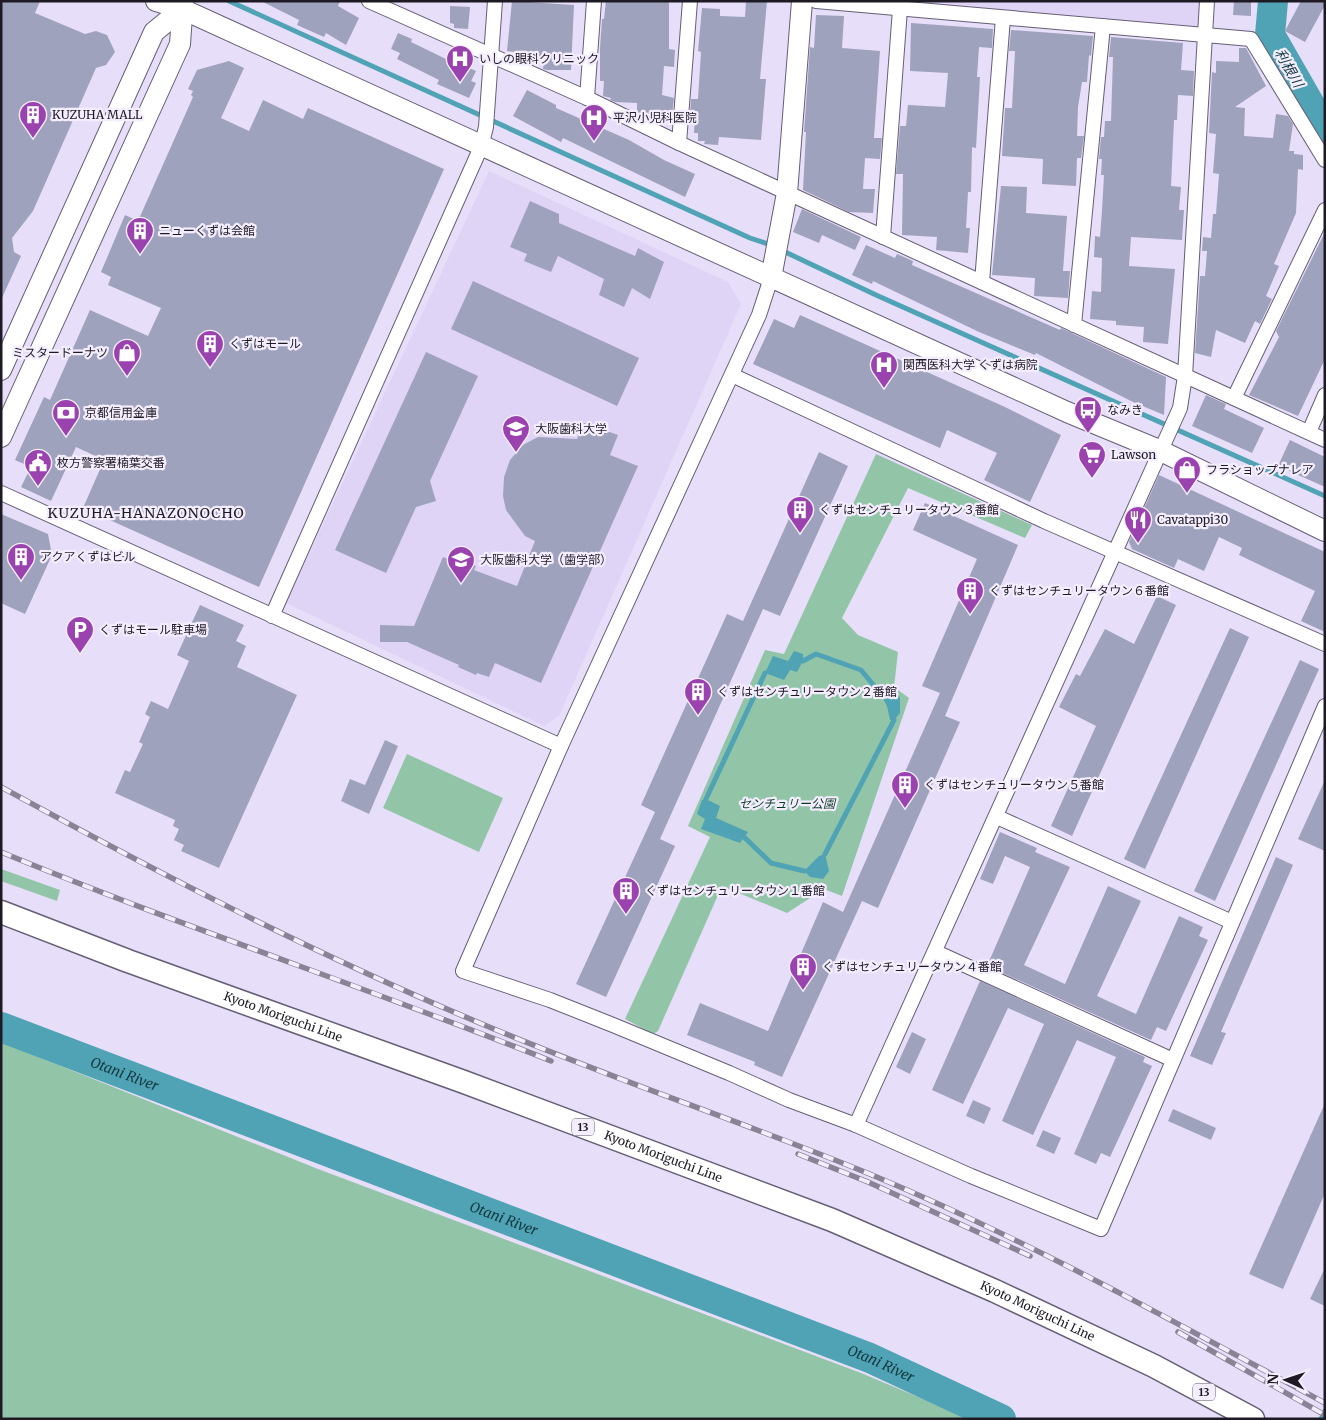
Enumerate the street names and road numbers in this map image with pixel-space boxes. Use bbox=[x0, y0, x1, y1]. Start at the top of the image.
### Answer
street label: Kyoto Moriguchi Line bbox=[222, 988, 345, 1045]
road number: 13 bbox=[572, 1118, 594, 1136]
street label: Kyoto Moriguchi Line bbox=[602, 1127, 724, 1185]
street label: Kyoto Moriguchi Line bbox=[978, 1277, 1097, 1344]
road number: 13 bbox=[1193, 1384, 1215, 1400]

